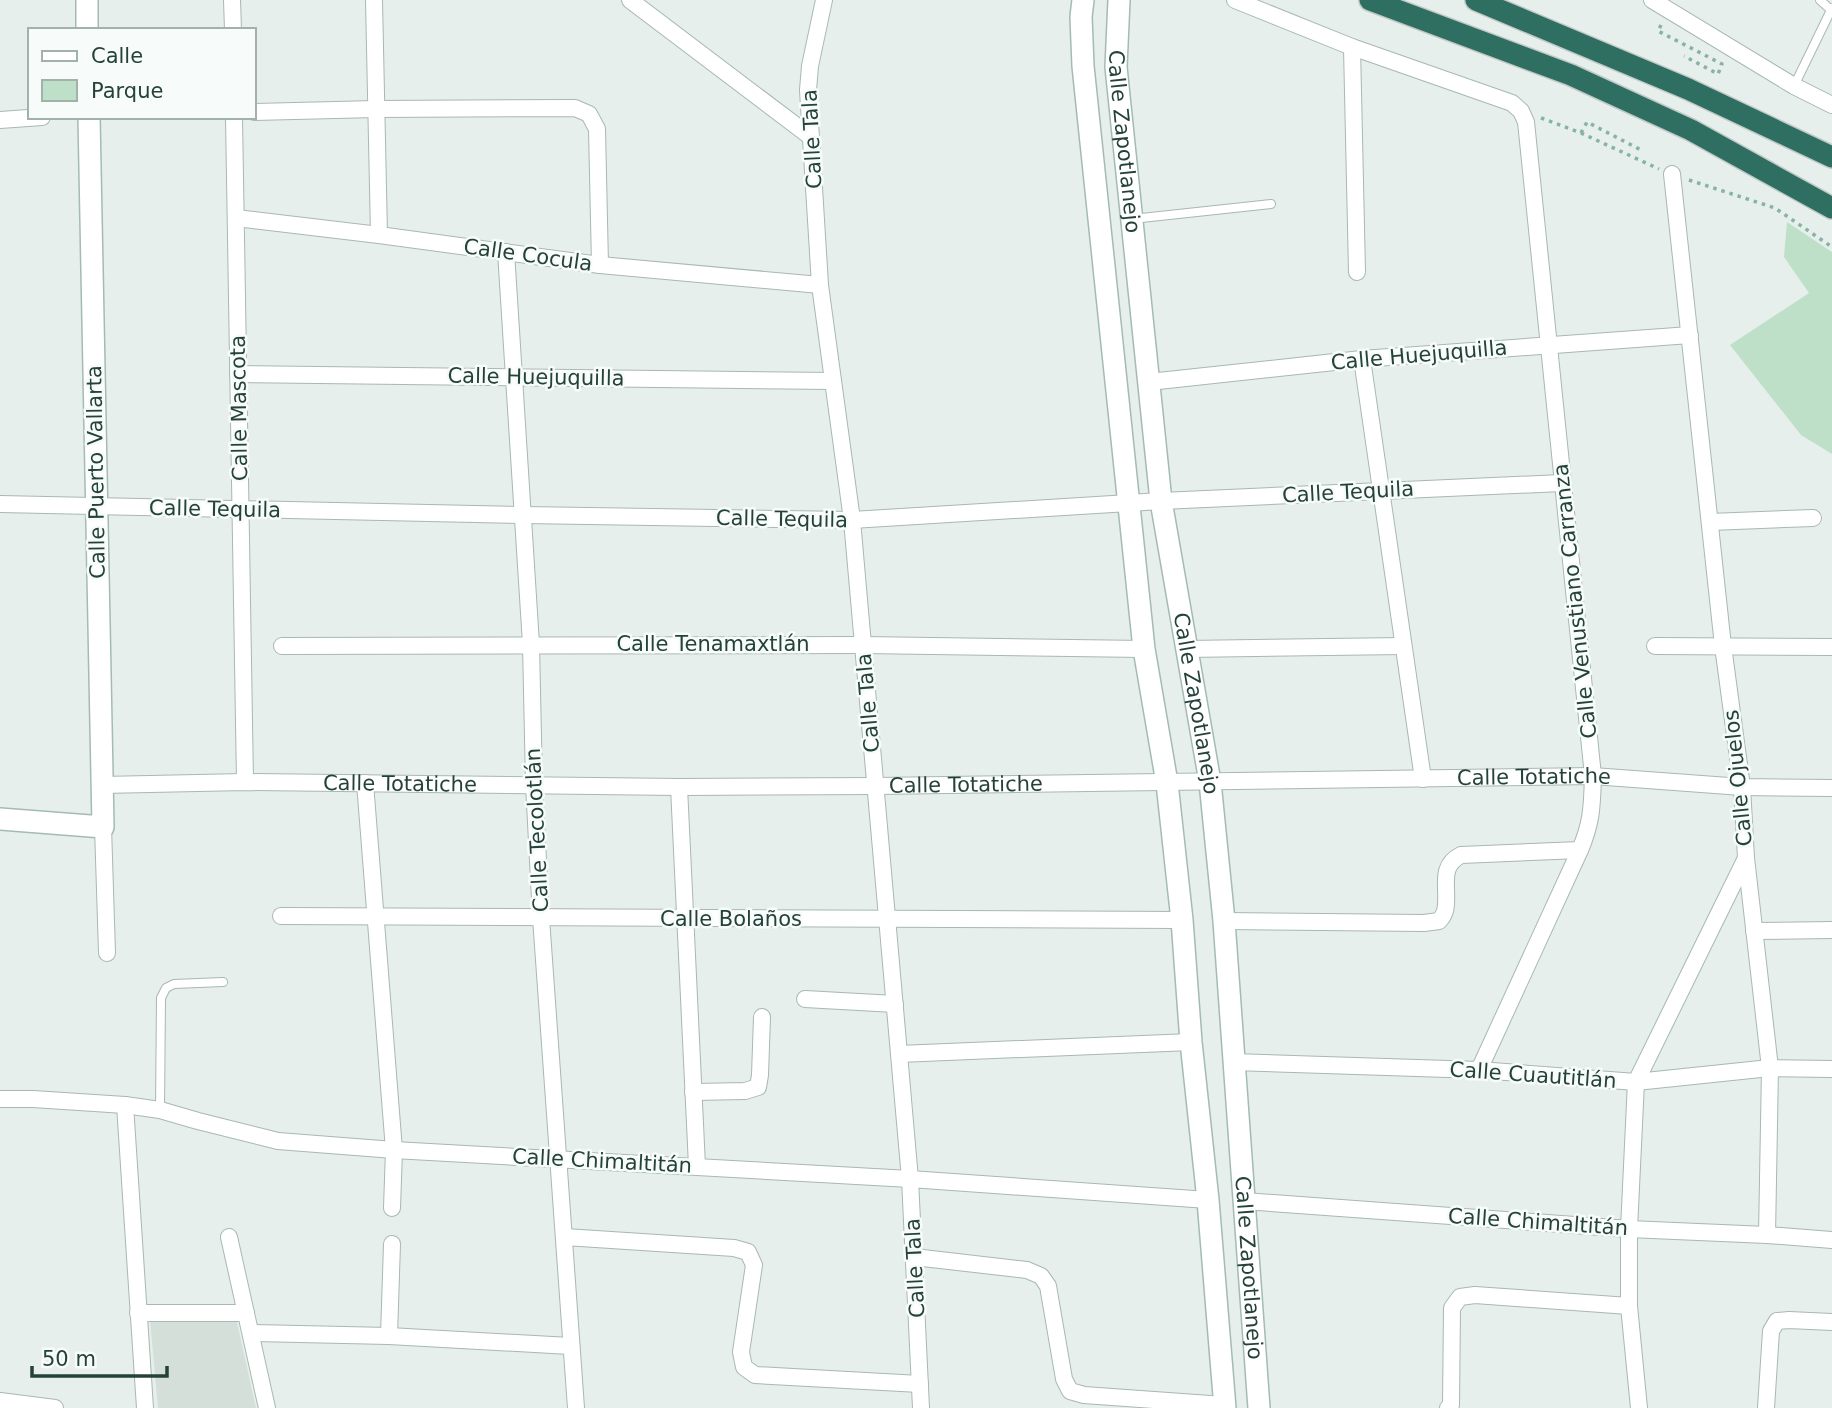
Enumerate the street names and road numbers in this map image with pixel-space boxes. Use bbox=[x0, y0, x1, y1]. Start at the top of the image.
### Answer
street label: Calle Zapotlanejo bbox=[1104, 49, 1145, 234]
street label: Calle Tala bbox=[797, 89, 827, 189]
street label: Calle Cocula bbox=[462, 234, 594, 276]
street label: Calle Mascota bbox=[226, 335, 252, 481]
street label: Calle Huejuquilla bbox=[1330, 335, 1508, 375]
street label: Calle Huejuquilla bbox=[447, 363, 625, 391]
street label: Calle Puerto Vallarta bbox=[82, 365, 110, 579]
street label: Calle Venustiano Carranza bbox=[1549, 462, 1601, 740]
street label: Calle Tequila bbox=[1281, 477, 1415, 507]
street label: Calle Tequila bbox=[149, 496, 281, 522]
street label: Calle Tequila bbox=[716, 506, 848, 532]
street label: Calle Zapotlanejo bbox=[1169, 611, 1223, 796]
street label: Calle Tenamaxtlán bbox=[616, 632, 810, 656]
street label: Calle Tala bbox=[852, 652, 884, 754]
street label: Calle Ojuelos bbox=[1719, 709, 1757, 847]
street label: Calle Tecolotlán bbox=[521, 747, 553, 913]
street label: Calle Totatiche bbox=[1457, 764, 1612, 790]
street label: Calle Totatiche bbox=[323, 771, 477, 797]
street label: Calle Totatiche bbox=[889, 772, 1043, 798]
street label: Calle Bolaños bbox=[660, 907, 802, 931]
street label: Calle Cuautitlán bbox=[1449, 1057, 1617, 1093]
street label: Calle Chimaltitán bbox=[511, 1144, 693, 1178]
street label: Calle Zapotlanejo bbox=[1230, 1175, 1267, 1360]
street label: Calle Chimaltitán bbox=[1447, 1204, 1629, 1240]
street label: Calle Tala bbox=[900, 1218, 930, 1318]

